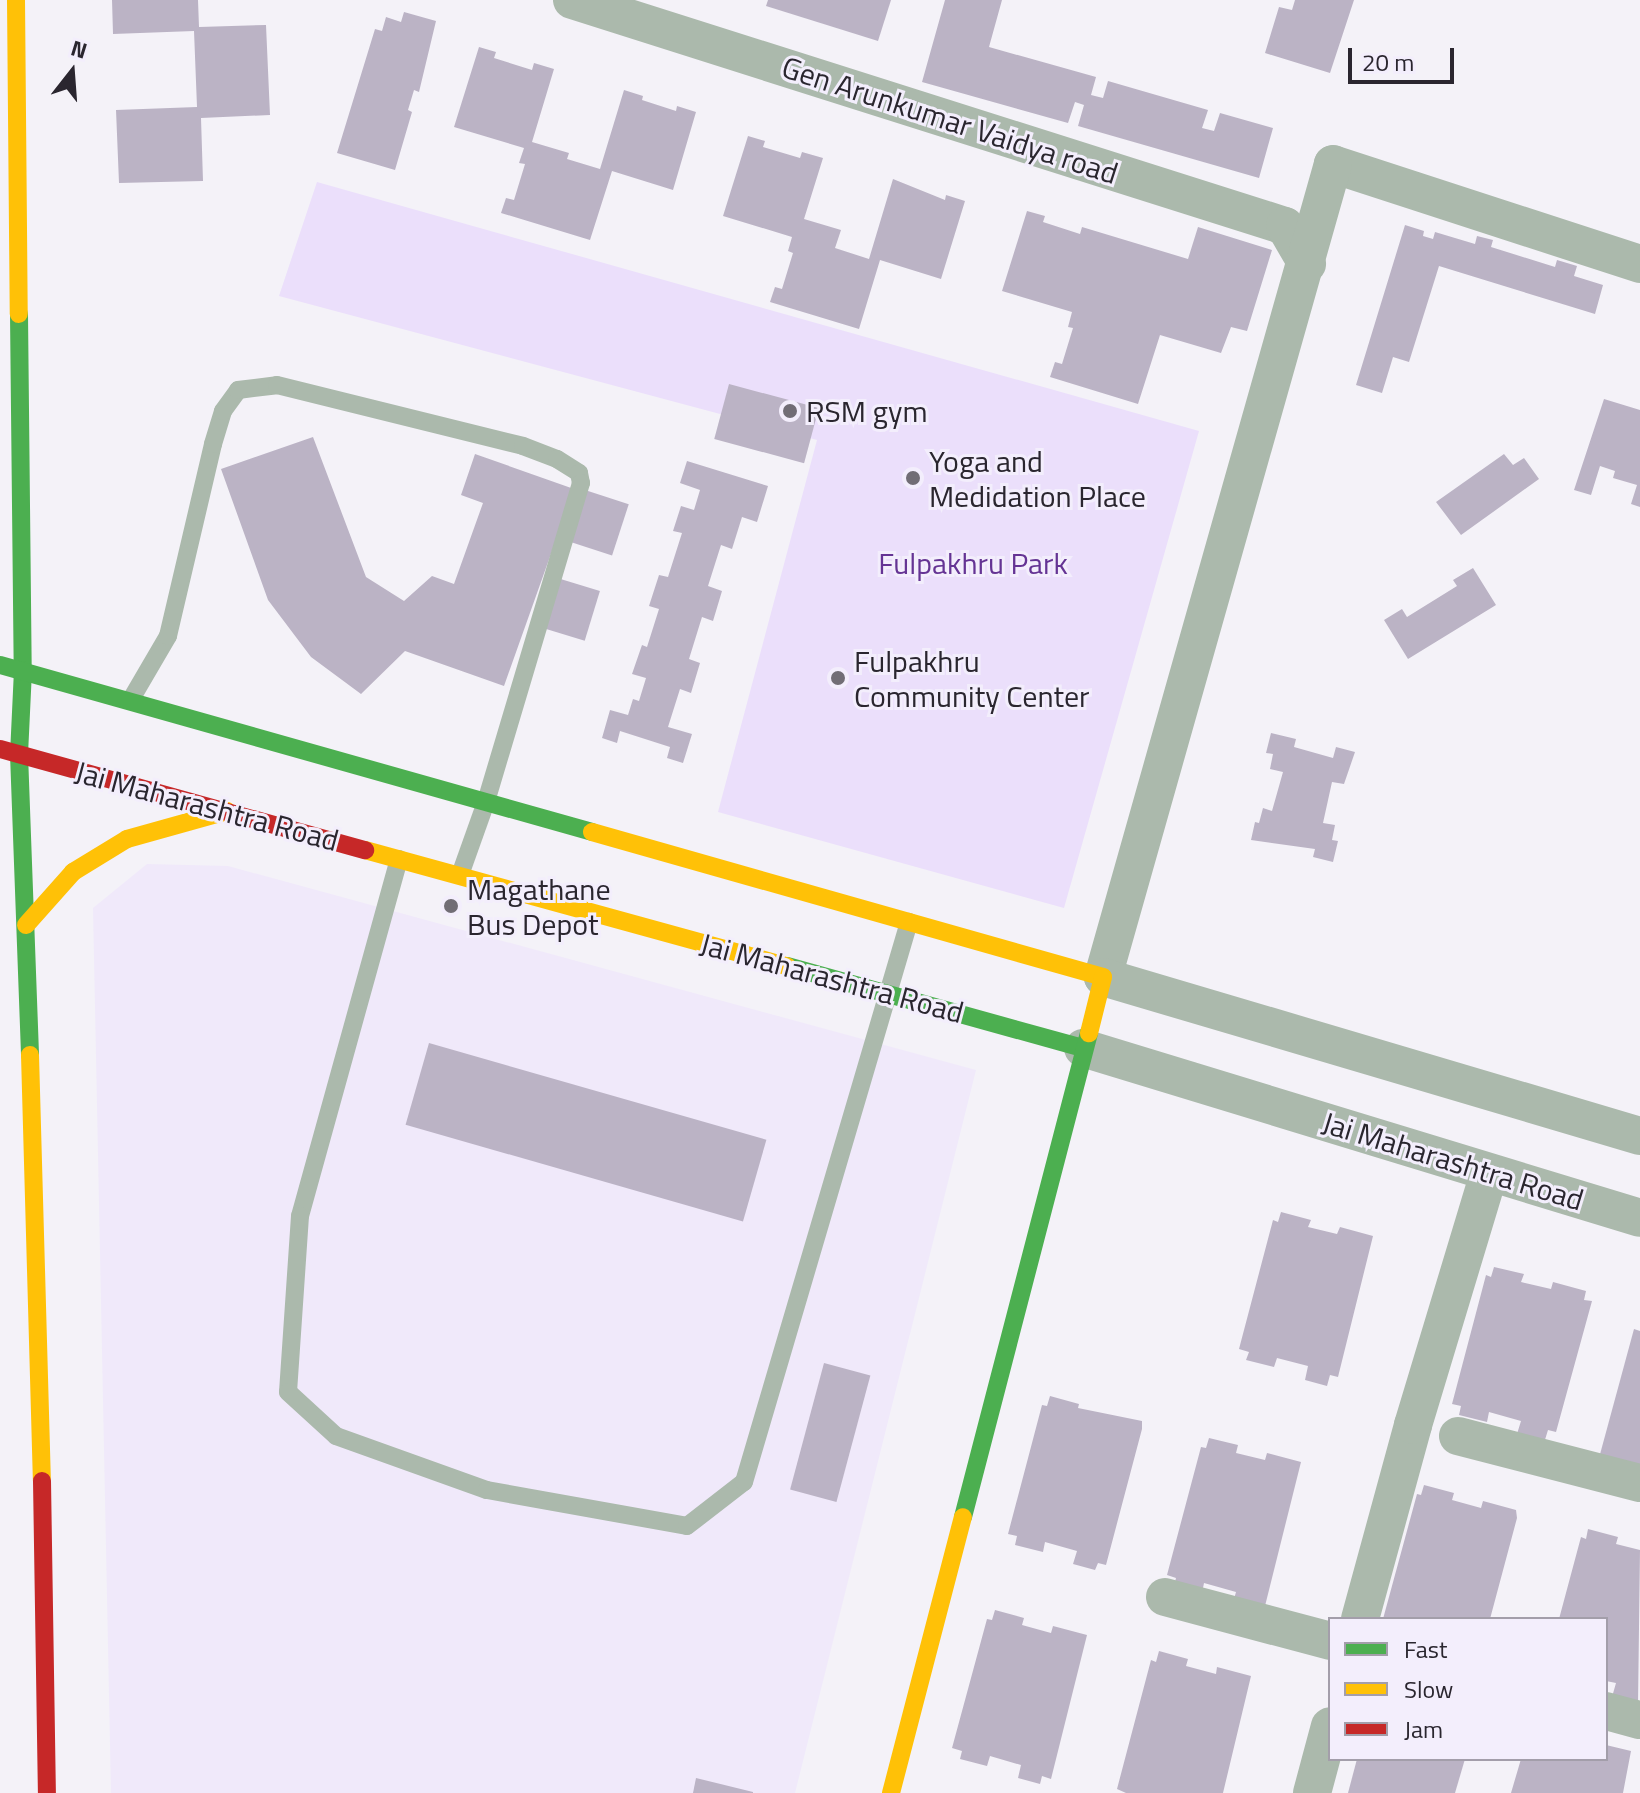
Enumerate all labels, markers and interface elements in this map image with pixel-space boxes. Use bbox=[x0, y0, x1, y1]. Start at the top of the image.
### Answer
text: N bbox=[67, 31, 91, 68]
north arrow bbox=[32, 32, 112, 112]
scale bar bbox=[1352, 32, 1458, 82]
text: 20 m bbox=[1362, 44, 1414, 80]
street label: Gen Arunkumar Vaidya road bbox=[778, 49, 1122, 191]
place label: RSM gym bbox=[806, 393, 928, 429]
marker: RSM gym bbox=[781, 402, 799, 420]
place label: Yoga and Medidation Place bbox=[929, 443, 1146, 514]
marker: Yoga and Medidation Place bbox=[904, 469, 922, 487]
park label: Fulpakhru Park bbox=[878, 545, 1068, 581]
place label: Fulpakhru Community Center bbox=[854, 643, 1089, 714]
marker: Fulpakhru Community Center bbox=[829, 669, 847, 687]
street label: Jai Maharashtra Road bbox=[71, 754, 343, 858]
place label: Magathane Bus Depot bbox=[467, 871, 611, 942]
marker: Magathane Bus Depot bbox=[442, 897, 460, 915]
street label: Jai Maharashtra Road bbox=[696, 926, 968, 1030]
street label: Jai Maharashtra Road bbox=[1318, 1104, 1588, 1218]
legend bbox=[1328, 1617, 1608, 1761]
text: Fast bbox=[1404, 1631, 1447, 1667]
text: Slow bbox=[1404, 1671, 1453, 1707]
text: Jam bbox=[1404, 1711, 1443, 1747]

